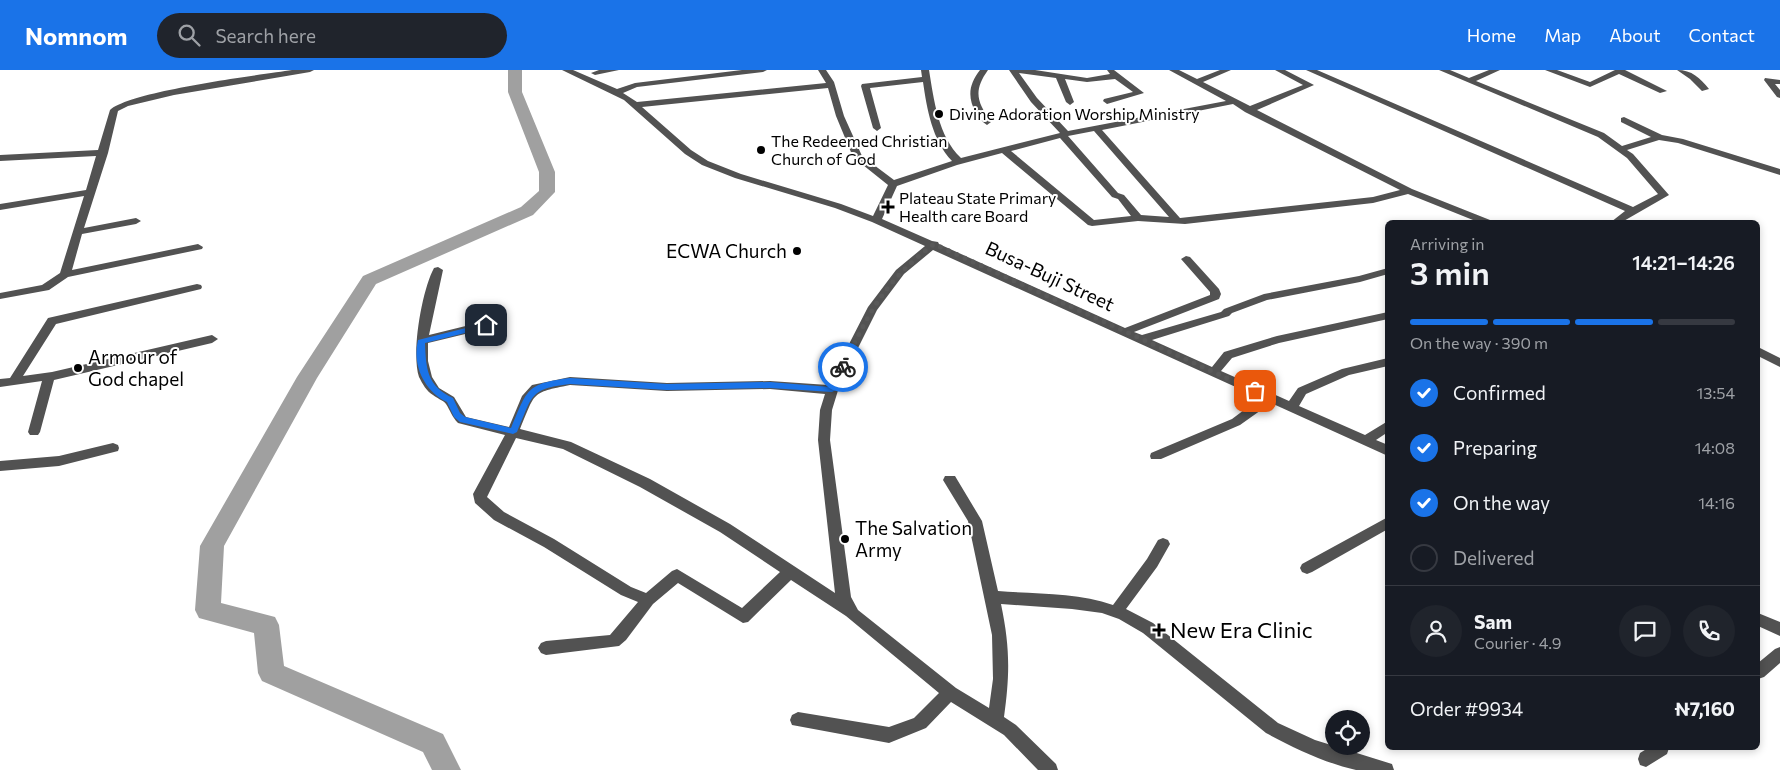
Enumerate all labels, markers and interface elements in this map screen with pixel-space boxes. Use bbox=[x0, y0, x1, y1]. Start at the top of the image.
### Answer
search box bbox=[157, 13, 507, 58]
text: Nomnom bbox=[25, 21, 127, 50]
icon: search bbox=[175, 21, 203, 49]
text: Search here bbox=[215, 24, 316, 47]
text: Home bbox=[1467, 24, 1516, 46]
text: Map bbox=[1544, 24, 1581, 46]
text: About bbox=[1609, 24, 1661, 46]
text: Contact bbox=[1689, 24, 1755, 46]
place label: Divine Adoration Worship Ministry bbox=[949, 104, 1200, 123]
marker: Divine Adoration Worship Ministry bbox=[933, 108, 945, 120]
place label: The Redeemed Christian Church of God bbox=[771, 131, 947, 168]
marker: The Redeemed Christian Church of God bbox=[755, 144, 767, 156]
place label: Plateau State Primary Health care Board bbox=[899, 188, 1056, 225]
marker: Plateau State Primary Health care Board bbox=[881, 200, 895, 214]
text: Arriving in bbox=[1410, 234, 1484, 253]
street label: Busa-Buji Street bbox=[982, 236, 1118, 316]
place label: ECWA Church bbox=[666, 239, 787, 262]
marker: ECWA Church bbox=[791, 245, 803, 257]
text: 14:21–14:26 bbox=[1632, 251, 1735, 274]
text: 3 min bbox=[1410, 252, 1490, 292]
pin bbox=[465, 304, 507, 346]
icon: home bbox=[472, 311, 500, 339]
text: On the way · 390 m bbox=[1410, 333, 1548, 352]
courier bbox=[818, 342, 868, 392]
place label: Armour of God chapel bbox=[88, 345, 184, 390]
icon: bike bbox=[829, 353, 857, 381]
marker: Armour of God chapel bbox=[72, 362, 84, 374]
pin bbox=[1234, 370, 1276, 412]
icon: bag bbox=[1241, 377, 1269, 405]
icon: check bbox=[1410, 379, 1438, 407]
text: Confirmed bbox=[1453, 381, 1546, 404]
text: 13:54 bbox=[1696, 383, 1735, 402]
icon: check bbox=[1410, 434, 1438, 462]
text: Preparing bbox=[1453, 436, 1537, 459]
text: 14:08 bbox=[1695, 438, 1735, 457]
icon: check bbox=[1410, 489, 1438, 517]
text: On the way bbox=[1453, 491, 1550, 514]
text: 14:16 bbox=[1698, 493, 1735, 512]
place label: The Salvation Army bbox=[855, 516, 972, 561]
marker: The Salvation Army bbox=[839, 533, 851, 545]
text: Delivered bbox=[1453, 546, 1534, 569]
button: person bbox=[1410, 605, 1462, 657]
button: chat bbox=[1619, 605, 1671, 657]
button: phone bbox=[1683, 605, 1735, 657]
text: Sam bbox=[1474, 610, 1512, 633]
place label: New Era Clinic bbox=[1170, 616, 1313, 643]
marker: New Era Clinic bbox=[1152, 623, 1166, 637]
text: Courier · 4.9 bbox=[1474, 633, 1561, 652]
text: Order #9934 bbox=[1410, 697, 1523, 720]
text: ₦7,160 bbox=[1674, 697, 1735, 720]
map controls bbox=[1325, 710, 1370, 755]
button: locate bbox=[1325, 710, 1370, 755]

